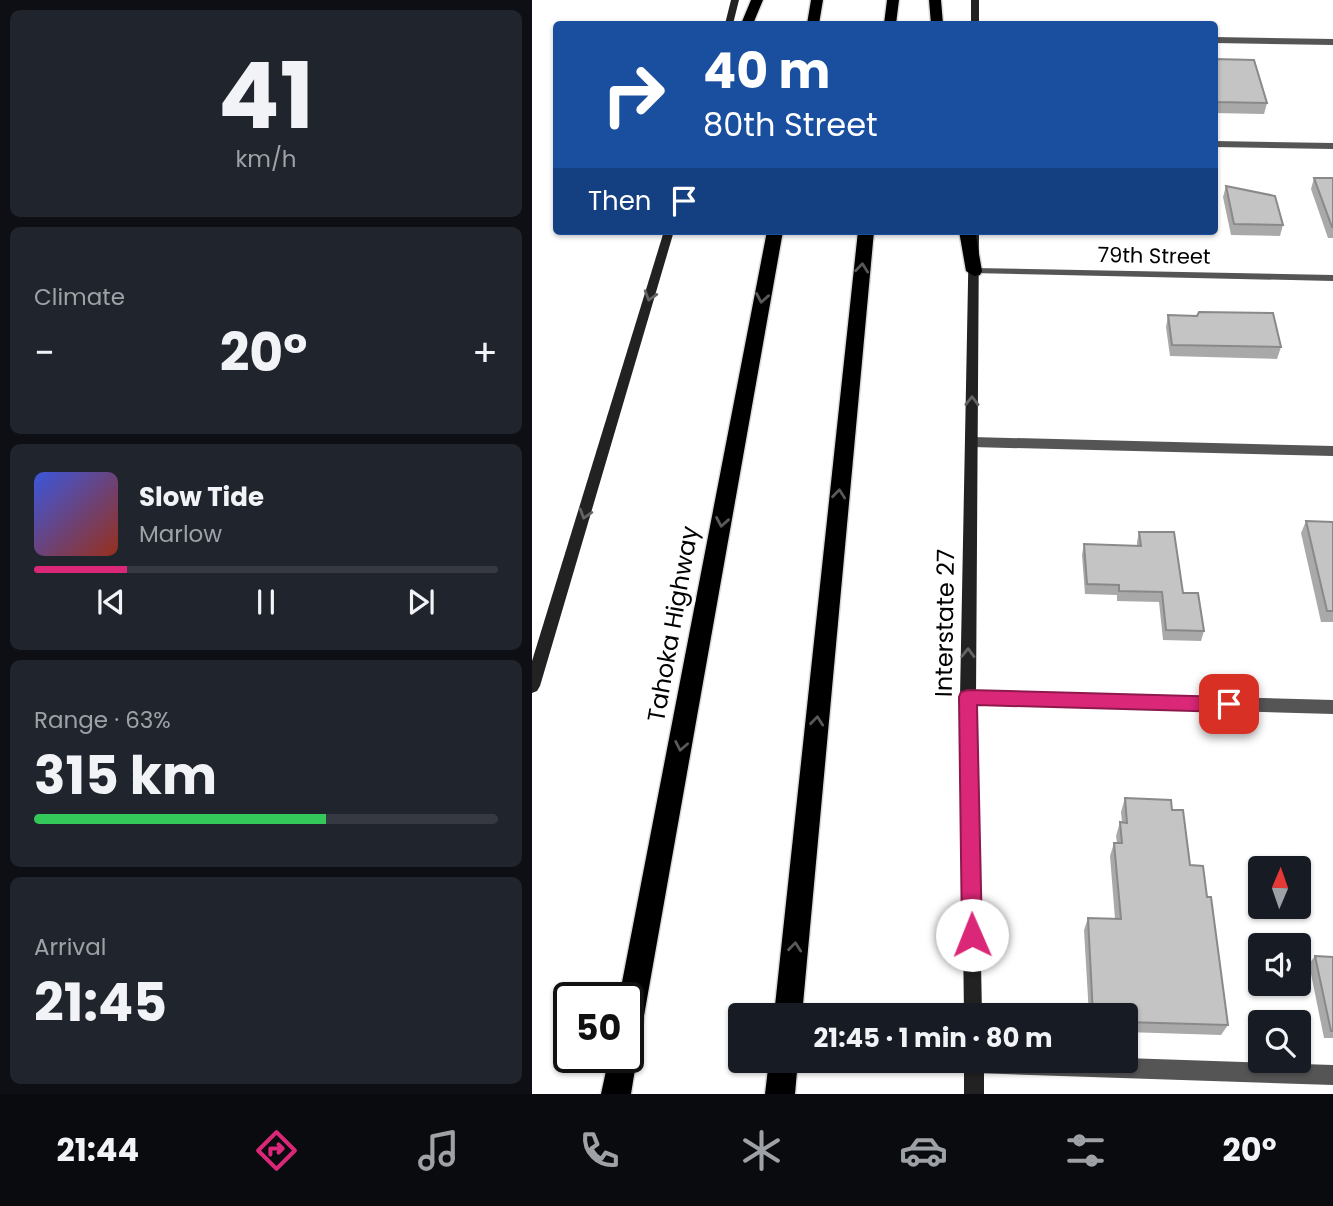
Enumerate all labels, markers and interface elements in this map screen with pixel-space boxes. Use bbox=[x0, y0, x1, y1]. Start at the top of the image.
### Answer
text: 41 bbox=[218, 32, 314, 160]
text: 40 m bbox=[703, 37, 830, 105]
icon: right bbox=[588, 49, 679, 140]
text: 80th Street bbox=[703, 102, 878, 147]
text: km/h bbox=[235, 143, 297, 175]
icon: arrive bbox=[665, 182, 703, 220]
text: Then bbox=[588, 183, 651, 219]
street label: 79th Street bbox=[1097, 240, 1211, 271]
one-way arrow bbox=[854, 262, 869, 274]
text: Climate bbox=[34, 281, 125, 313]
one-way arrow bbox=[644, 290, 659, 302]
one-way arrow bbox=[756, 292, 771, 304]
text: 20° bbox=[220, 316, 307, 389]
text: − bbox=[34, 326, 55, 379]
text: + bbox=[472, 326, 498, 379]
one-way arrow bbox=[964, 395, 980, 406]
text: Slow Tide bbox=[139, 479, 264, 515]
one-way arrow bbox=[831, 488, 846, 499]
one-way arrow bbox=[579, 508, 594, 520]
one-way arrow bbox=[715, 516, 730, 528]
text: Marlow bbox=[139, 518, 222, 550]
street label: Tahoka Highway bbox=[639, 523, 706, 724]
street label: Interstate 27 bbox=[927, 549, 962, 697]
icon: previous bbox=[92, 583, 130, 621]
icon: pause bbox=[247, 583, 285, 621]
icon: next bbox=[402, 583, 440, 621]
one-way arrow bbox=[961, 647, 976, 658]
pin bbox=[1199, 674, 1259, 734]
icon: arrive bbox=[1210, 685, 1248, 723]
text: Range · 63% bbox=[34, 704, 171, 736]
one-way arrow bbox=[809, 715, 824, 726]
text: 315 km bbox=[34, 739, 217, 812]
one-way arrow bbox=[674, 740, 689, 752]
north arrow bbox=[1248, 856, 1311, 919]
map controls bbox=[1248, 856, 1311, 1073]
position arrow bbox=[935, 898, 1009, 972]
text: Arrival bbox=[34, 931, 106, 963]
button: sound bbox=[1248, 933, 1311, 996]
one-way arrow bbox=[787, 941, 802, 953]
text: 21:45 bbox=[34, 966, 167, 1039]
speed limit sign: 50 bbox=[553, 982, 644, 1073]
button: search bbox=[1248, 1010, 1311, 1073]
text: 21:45 · 1 min · 80 m bbox=[814, 1020, 1052, 1056]
icon: directions bbox=[252, 1126, 301, 1175]
icon: music bbox=[414, 1126, 463, 1175]
icon: phone bbox=[575, 1126, 624, 1175]
icon: climate bbox=[737, 1126, 786, 1175]
icon: car bbox=[899, 1126, 948, 1175]
icon: filters bbox=[1061, 1126, 1110, 1175]
text: 21:44 bbox=[56, 1127, 139, 1172]
text: 20° bbox=[1223, 1127, 1277, 1172]

